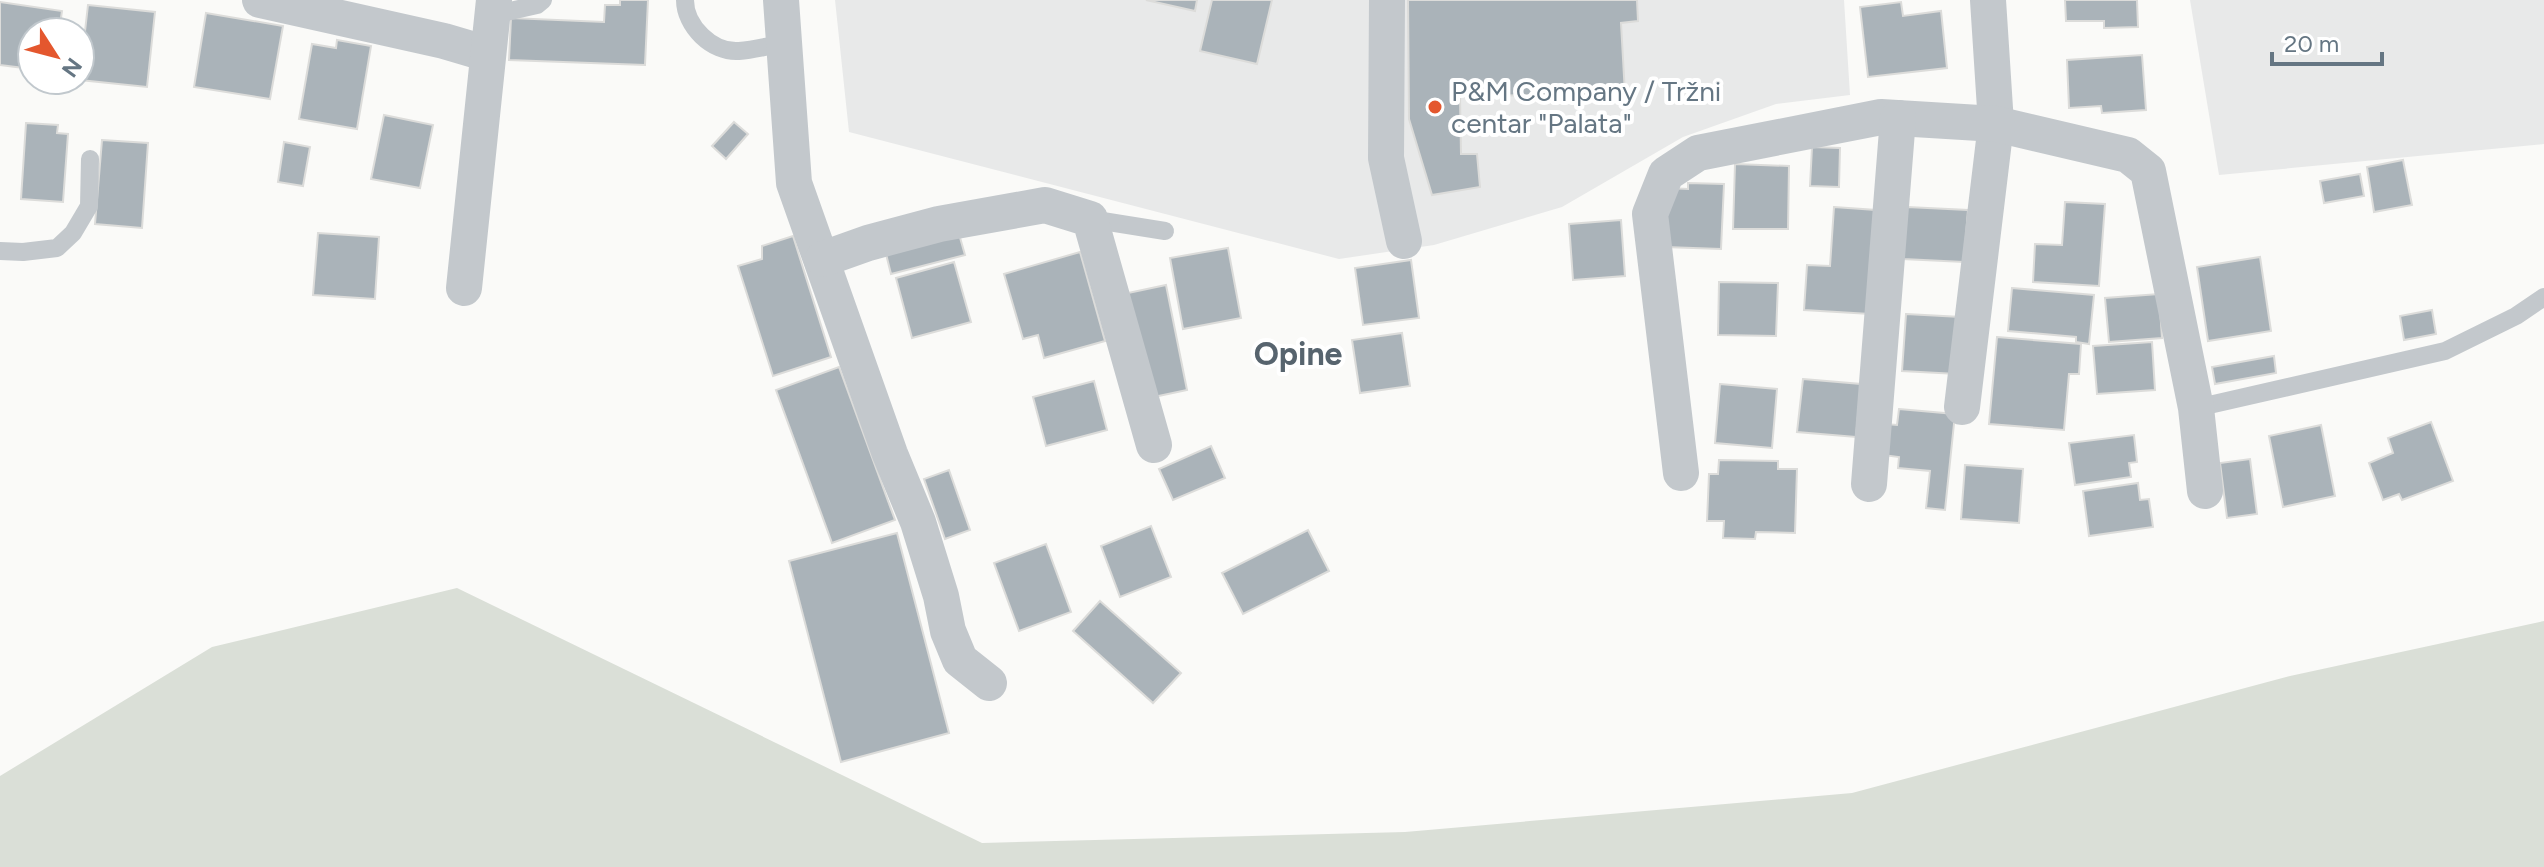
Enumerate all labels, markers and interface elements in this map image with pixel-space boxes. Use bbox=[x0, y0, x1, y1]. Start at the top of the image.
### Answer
north arrow bbox=[16, 16, 96, 96]
scale bar bbox=[2272, 16, 2382, 66]
text: 20 m bbox=[2284, 29, 2339, 58]
text: N bbox=[56, 53, 88, 82]
place label: P&M Company / Tržni centar "Palata" bbox=[1451, 74, 1721, 140]
marker: P&M Company / Tržni centar "Palata" bbox=[1426, 98, 1444, 116]
district label: Opine bbox=[1254, 335, 1343, 373]

